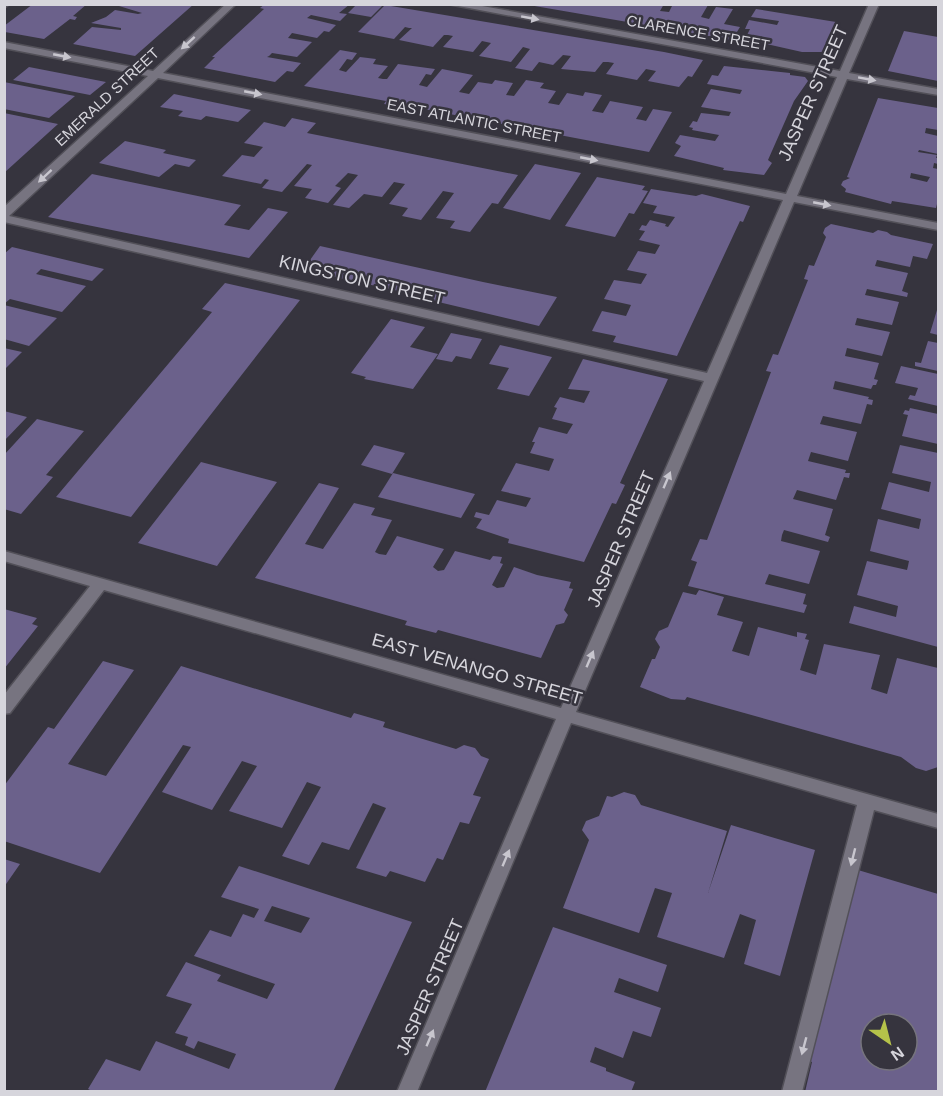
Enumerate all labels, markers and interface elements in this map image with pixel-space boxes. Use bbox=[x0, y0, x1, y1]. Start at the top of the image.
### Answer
street label: CLARENCE STREET bbox=[625, 12, 771, 53]
one-way arrow bbox=[521, 14, 540, 23]
street label: JASPER STREET bbox=[774, 22, 852, 164]
one-way arrow bbox=[181, 36, 196, 49]
street label: EMERALD STREET bbox=[51, 44, 162, 149]
one-way arrow bbox=[53, 52, 72, 61]
one-way arrow bbox=[857, 75, 876, 84]
one-way arrow bbox=[244, 89, 263, 98]
street label: EAST ATLANTIC STREET bbox=[386, 95, 563, 146]
one-way arrow bbox=[580, 155, 599, 164]
one-way arrow bbox=[38, 169, 53, 182]
one-way arrow bbox=[812, 200, 831, 209]
street label: KINGSTON STREET bbox=[277, 251, 447, 309]
street label: JASPER STREET bbox=[583, 468, 659, 610]
one-way arrow bbox=[663, 471, 672, 489]
street label: EAST VENANGO STREET bbox=[370, 629, 584, 709]
one-way arrow bbox=[586, 650, 595, 668]
one-way arrow bbox=[847, 848, 857, 866]
one-way arrow bbox=[502, 849, 511, 867]
street label: JASPER STREET bbox=[392, 916, 468, 1058]
north arrow bbox=[859, 1012, 919, 1072]
one-way arrow bbox=[425, 1028, 435, 1046]
one-way arrow bbox=[799, 1037, 808, 1055]
text: N bbox=[888, 1044, 907, 1064]

